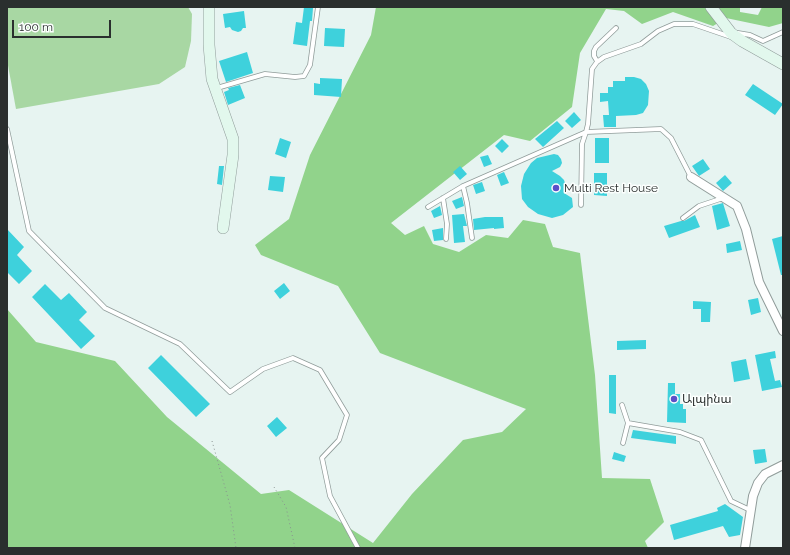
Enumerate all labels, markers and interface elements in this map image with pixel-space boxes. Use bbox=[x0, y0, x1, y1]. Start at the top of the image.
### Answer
scale bar bbox=[14, 12, 113, 38]
text: 100 m bbox=[19, 20, 53, 34]
place label: Multi Rest House bbox=[564, 181, 658, 195]
marker: Multi Rest House bbox=[551, 183, 561, 193]
place label: Ալպինա bbox=[682, 392, 732, 406]
marker: Ալպինա bbox=[669, 394, 679, 404]

